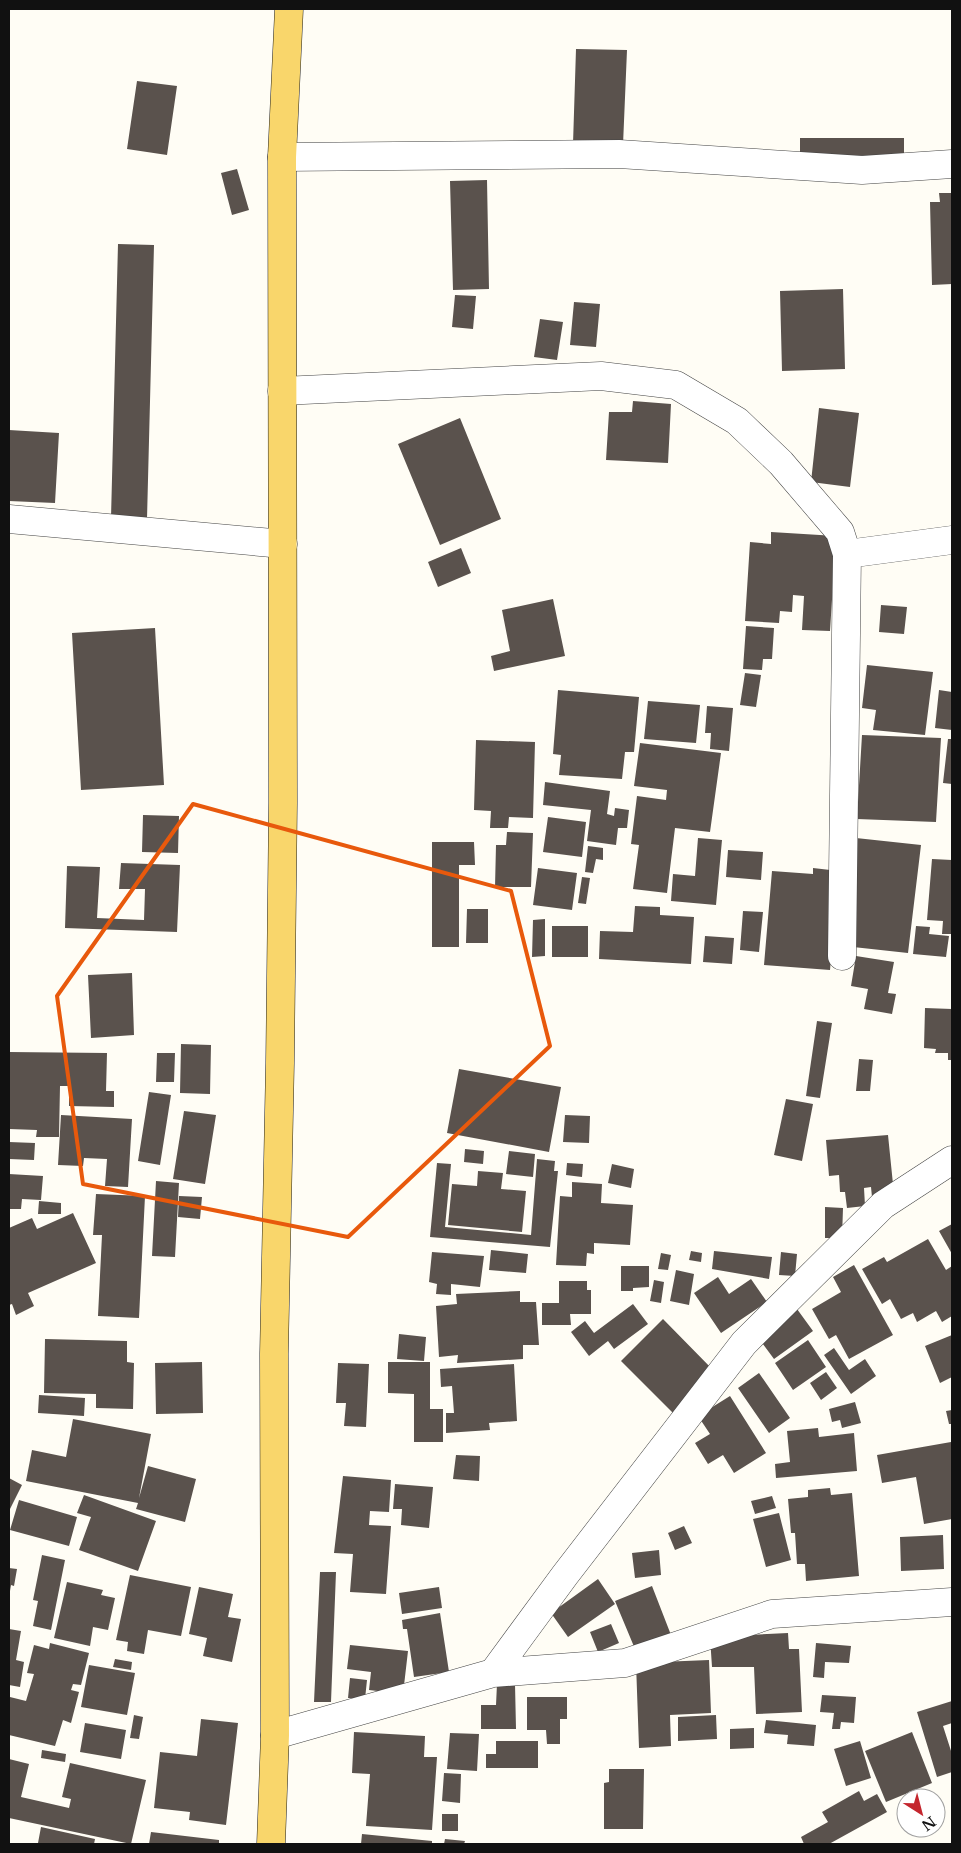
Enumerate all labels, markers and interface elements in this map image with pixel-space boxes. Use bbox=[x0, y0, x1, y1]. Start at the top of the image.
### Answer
north arrow bbox=[896, 1788, 946, 1838]
text: N bbox=[918, 1812, 939, 1835]

